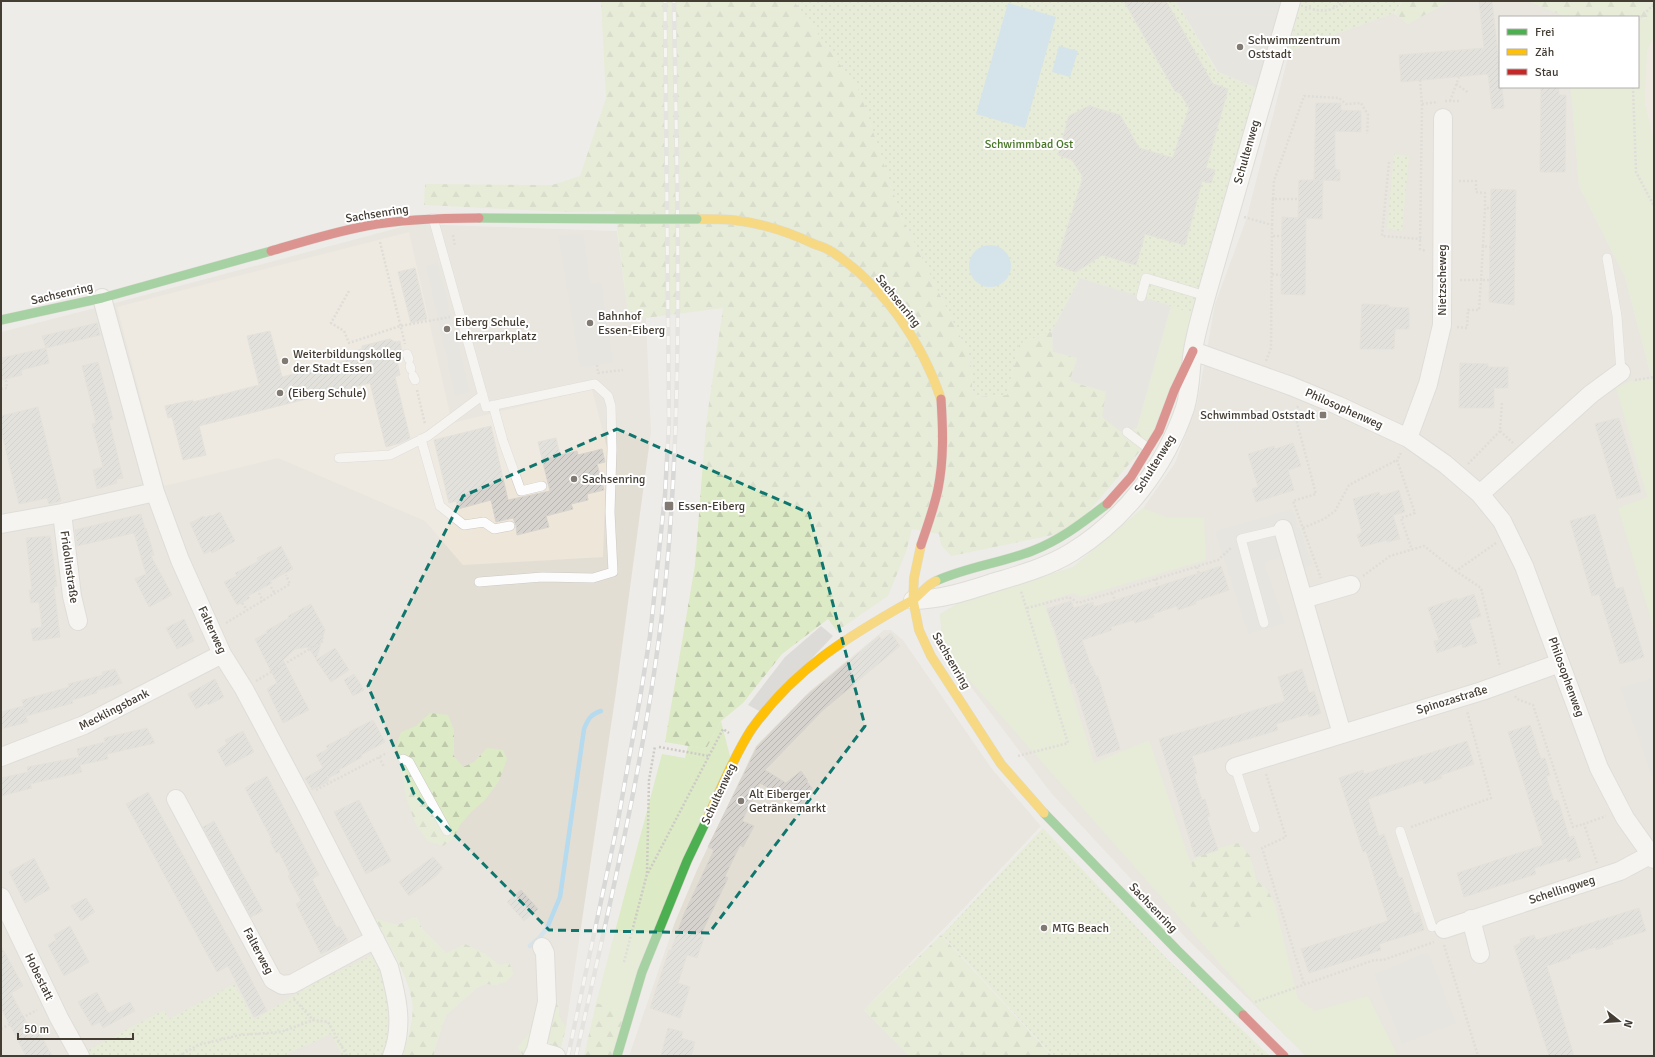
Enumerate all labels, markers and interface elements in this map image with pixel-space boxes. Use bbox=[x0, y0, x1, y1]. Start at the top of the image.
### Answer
legend bbox=[1499, 16, 1639, 88]
text: Frei bbox=[1535, 25, 1554, 40]
place label: Schwimmzentrum Oststadt bbox=[1248, 33, 1340, 62]
marker: Schwimmzentrum Oststadt bbox=[1235, 42, 1245, 52]
text: Zäh bbox=[1535, 45, 1554, 60]
text: Stau bbox=[1535, 65, 1559, 80]
street label: Schultenweg bbox=[1231, 118, 1263, 186]
park label: Schwimmbad Ost bbox=[985, 137, 1073, 152]
street label: Sachsenring bbox=[344, 202, 410, 226]
street label: Nietzscheweg bbox=[1435, 244, 1450, 316]
street label: Sachsenring bbox=[872, 272, 924, 330]
street label: Sachsenring bbox=[29, 280, 95, 308]
place label: Bahnhof Essen-Eiberg bbox=[598, 309, 665, 338]
place label: Eiberg Schule, Lehrerparkplatz bbox=[455, 315, 537, 344]
marker: Bahnhof Essen-Eiberg bbox=[585, 318, 595, 328]
marker: Eiberg Schule, Lehrerparkplatz bbox=[442, 324, 452, 334]
place label: Weiterbildungskolleg der Stadt Essen bbox=[293, 347, 402, 376]
marker: Weiterbildungskolleg der Stadt Essen bbox=[280, 356, 290, 366]
street label: Philosophenweg bbox=[1303, 385, 1385, 433]
place label: (Eiberg Schule) bbox=[288, 386, 366, 401]
marker: (Eiberg Schule) bbox=[275, 388, 285, 398]
place label: Schwimmbad Oststadt bbox=[1200, 408, 1315, 423]
marker: Schwimmbad Oststadt bbox=[1318, 410, 1328, 420]
street label: Schultenweg bbox=[1131, 432, 1179, 496]
place label: Sachsenring bbox=[582, 472, 645, 487]
marker: Sachsenring bbox=[569, 474, 579, 484]
place label: Essen-Eiberg bbox=[678, 499, 745, 514]
marker: Essen-Eiberg bbox=[663, 500, 675, 512]
street label: Fridolinstraße bbox=[56, 530, 82, 604]
street label: Falterweg bbox=[194, 604, 230, 656]
street label: Sachsenring bbox=[929, 630, 973, 692]
street label: Philosophenweg bbox=[1545, 635, 1587, 719]
street label: Spinozastraße bbox=[1415, 682, 1489, 718]
street label: Mecklingsbank bbox=[76, 686, 152, 734]
street label: Schultenweg bbox=[698, 761, 740, 827]
place label: Alt Eiberger Getränkemarkt bbox=[749, 787, 826, 816]
marker: Alt Eiberger Getränkemarkt bbox=[736, 796, 746, 806]
street label: Schellingweg bbox=[1527, 872, 1597, 908]
street label: Sachsenring bbox=[1126, 880, 1180, 936]
place label: MTG Beach bbox=[1052, 921, 1109, 936]
marker: MTG Beach bbox=[1039, 923, 1049, 933]
street label: Falterweg bbox=[239, 925, 277, 977]
street label: Hobestatt bbox=[21, 951, 57, 1003]
north arrow bbox=[1599, 1001, 1639, 1041]
scale bar bbox=[18, 1015, 133, 1041]
text: N bbox=[1621, 1018, 1635, 1029]
text: 50 m bbox=[24, 1022, 49, 1037]

